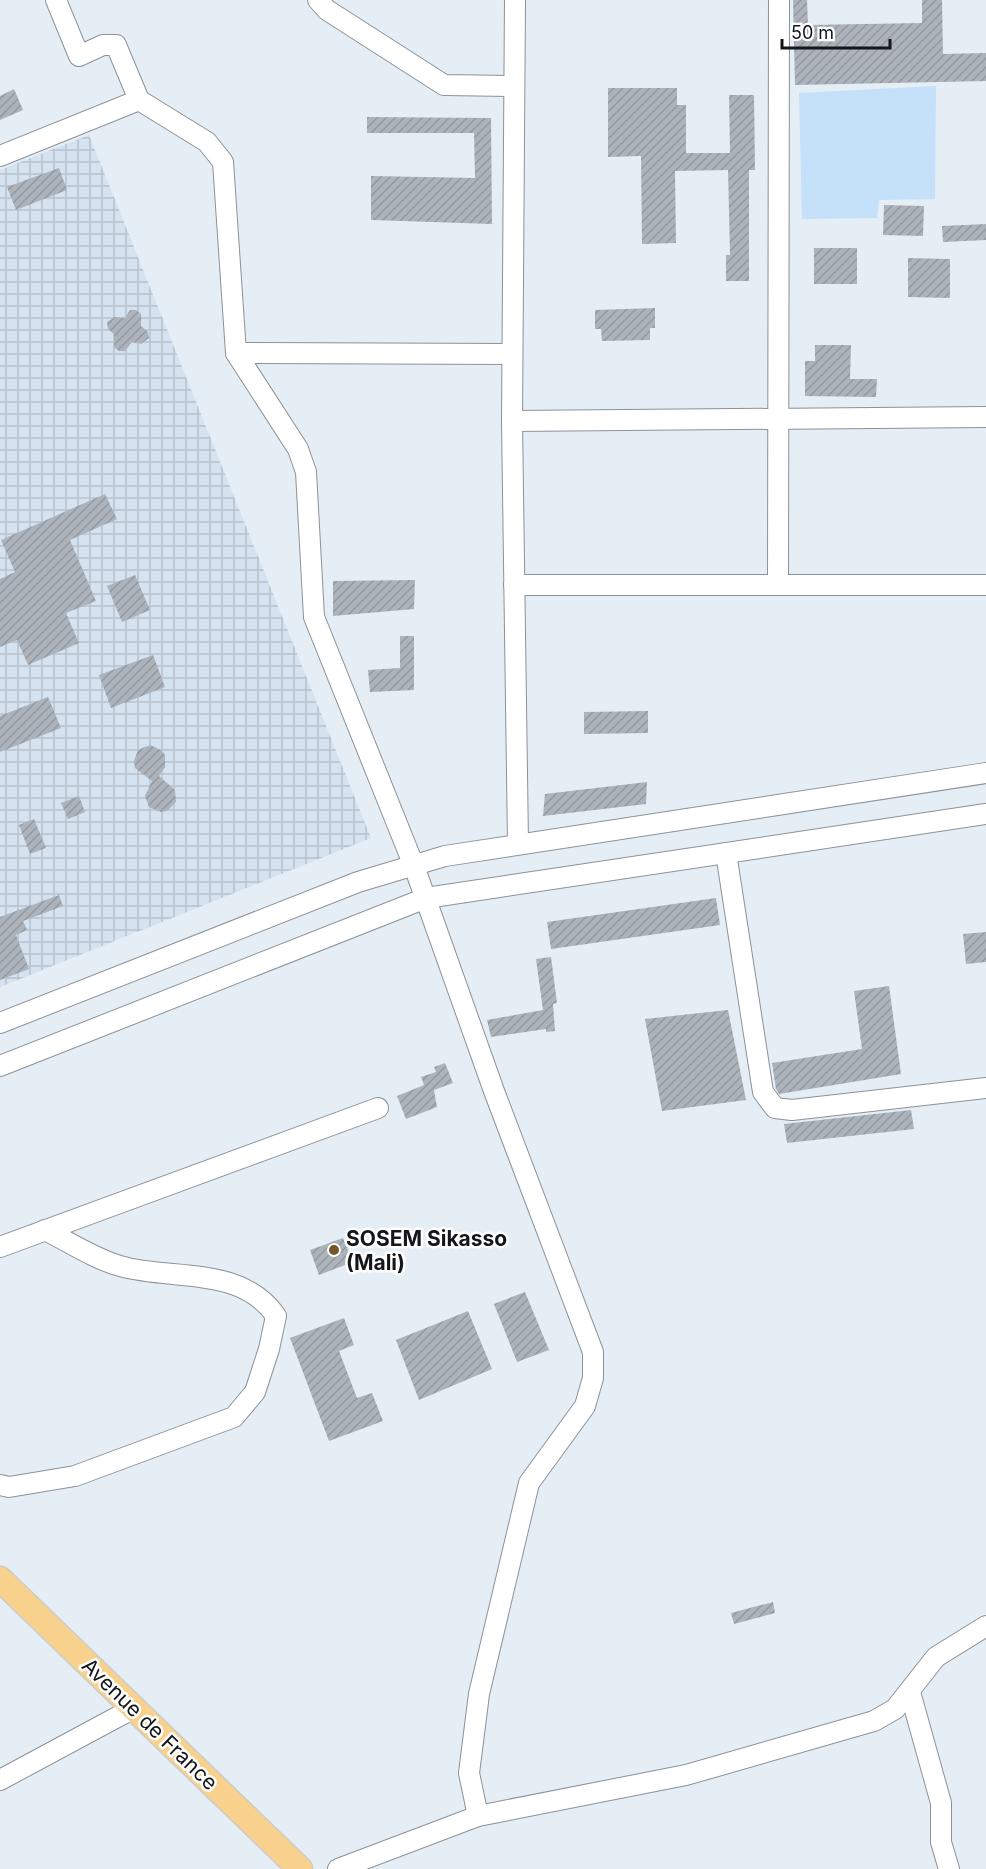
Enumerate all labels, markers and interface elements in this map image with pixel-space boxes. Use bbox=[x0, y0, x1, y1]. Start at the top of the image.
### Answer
scale bar bbox=[782, 12, 890, 50]
text: 50 m bbox=[791, 22, 834, 43]
place label: SOSEM Sikasso (Mali) bbox=[346, 1226, 507, 1275]
marker: SOSEM Sikasso (Mali) bbox=[327, 1243, 341, 1257]
street label: Avenue de France bbox=[77, 1653, 223, 1795]

